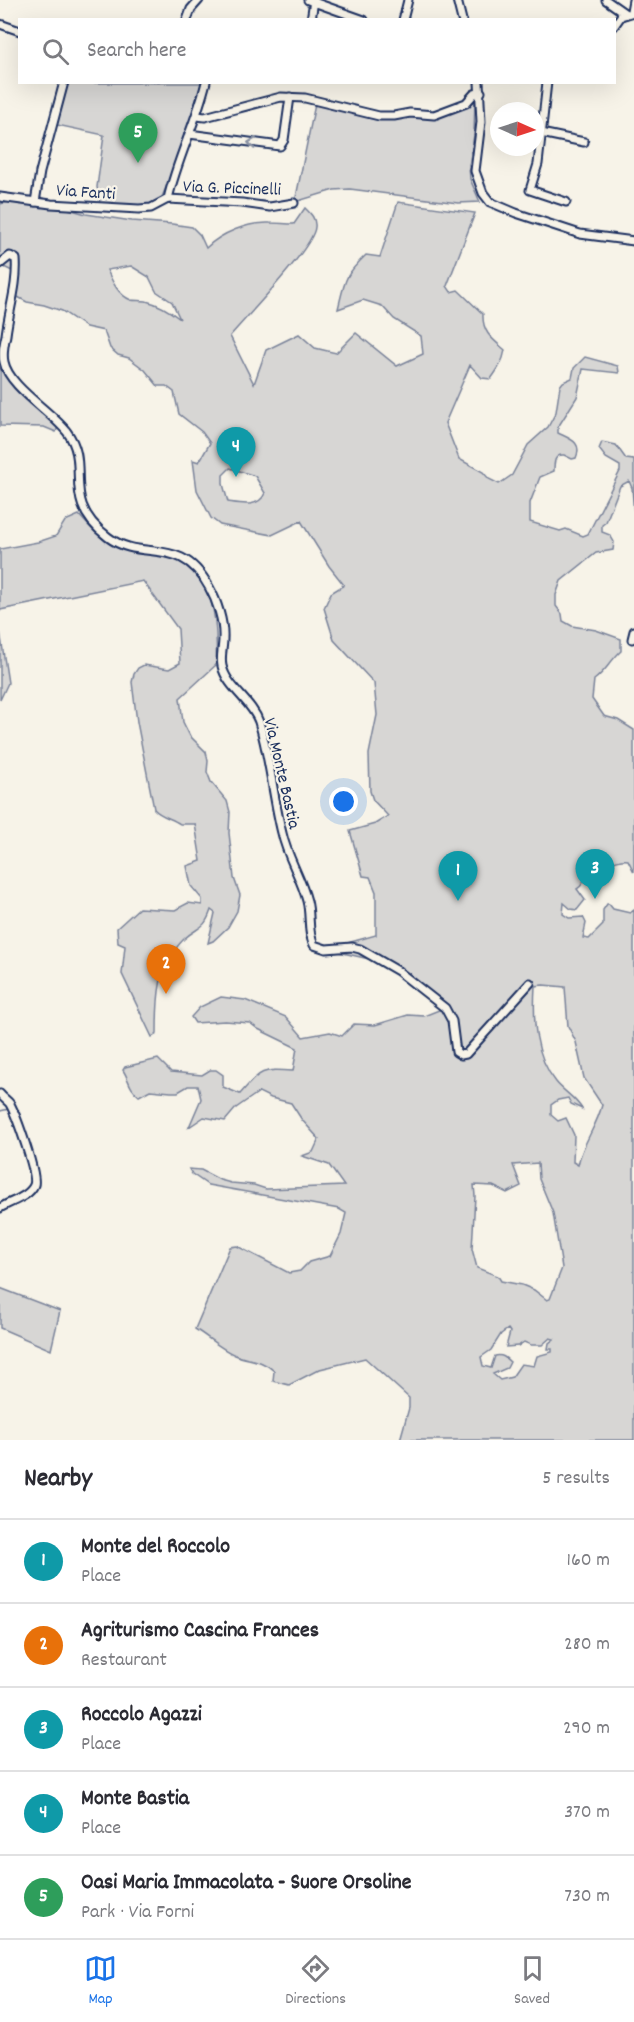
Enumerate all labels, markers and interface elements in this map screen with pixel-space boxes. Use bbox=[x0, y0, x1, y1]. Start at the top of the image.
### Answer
search box bbox=[18, 18, 616, 84]
icon: search bbox=[39, 35, 72, 68]
text: Search here bbox=[87, 36, 186, 67]
north arrow bbox=[490, 102, 544, 156]
pin: 5 bbox=[118, 114, 158, 163]
one-way arrow bbox=[248, 137, 257, 150]
street label: Via G. Piccinelli bbox=[182, 175, 281, 204]
street label: Via Fanti bbox=[55, 179, 116, 208]
pin: 4 bbox=[216, 428, 256, 477]
street label: Via Monte Bastia bbox=[256, 716, 306, 832]
your location bbox=[329, 787, 358, 816]
pin: 3 bbox=[576, 850, 614, 899]
pin: 1 bbox=[438, 852, 478, 901]
pin: 2 bbox=[146, 944, 186, 994]
text: Nearby bbox=[24, 1461, 92, 1498]
text: 5 results bbox=[542, 1465, 610, 1493]
text: Monte del Roccolo bbox=[81, 1532, 230, 1563]
text: 1 bbox=[41, 1547, 46, 1575]
text: 160 m bbox=[567, 1547, 610, 1575]
text: Place bbox=[81, 1563, 121, 1591]
text: Agriturismo Cascina Frances bbox=[81, 1616, 319, 1647]
text: 2 bbox=[39, 1631, 48, 1659]
text: 280 m bbox=[564, 1631, 610, 1659]
text: Restaurant bbox=[81, 1647, 167, 1675]
text: Roccolo Agazzi bbox=[81, 1700, 202, 1731]
text: 3 bbox=[39, 1715, 48, 1743]
text: 290 m bbox=[563, 1715, 610, 1743]
text: Place bbox=[81, 1731, 121, 1759]
text: Monte Bastia bbox=[81, 1784, 189, 1815]
text: 4 bbox=[39, 1799, 48, 1827]
text: 370 m bbox=[564, 1799, 610, 1827]
text: Place bbox=[81, 1815, 121, 1843]
text: Oasi Maria Immacolata - Suore Orsoline bbox=[81, 1868, 411, 1899]
text: 5 bbox=[39, 1883, 48, 1911]
text: 730 m bbox=[564, 1883, 610, 1911]
text: Park · Via Forni bbox=[81, 1899, 194, 1927]
tab: Map bbox=[84, 1952, 117, 2011]
tab: Directions bbox=[285, 1952, 346, 2011]
tab: Saved bbox=[514, 1952, 550, 2011]

